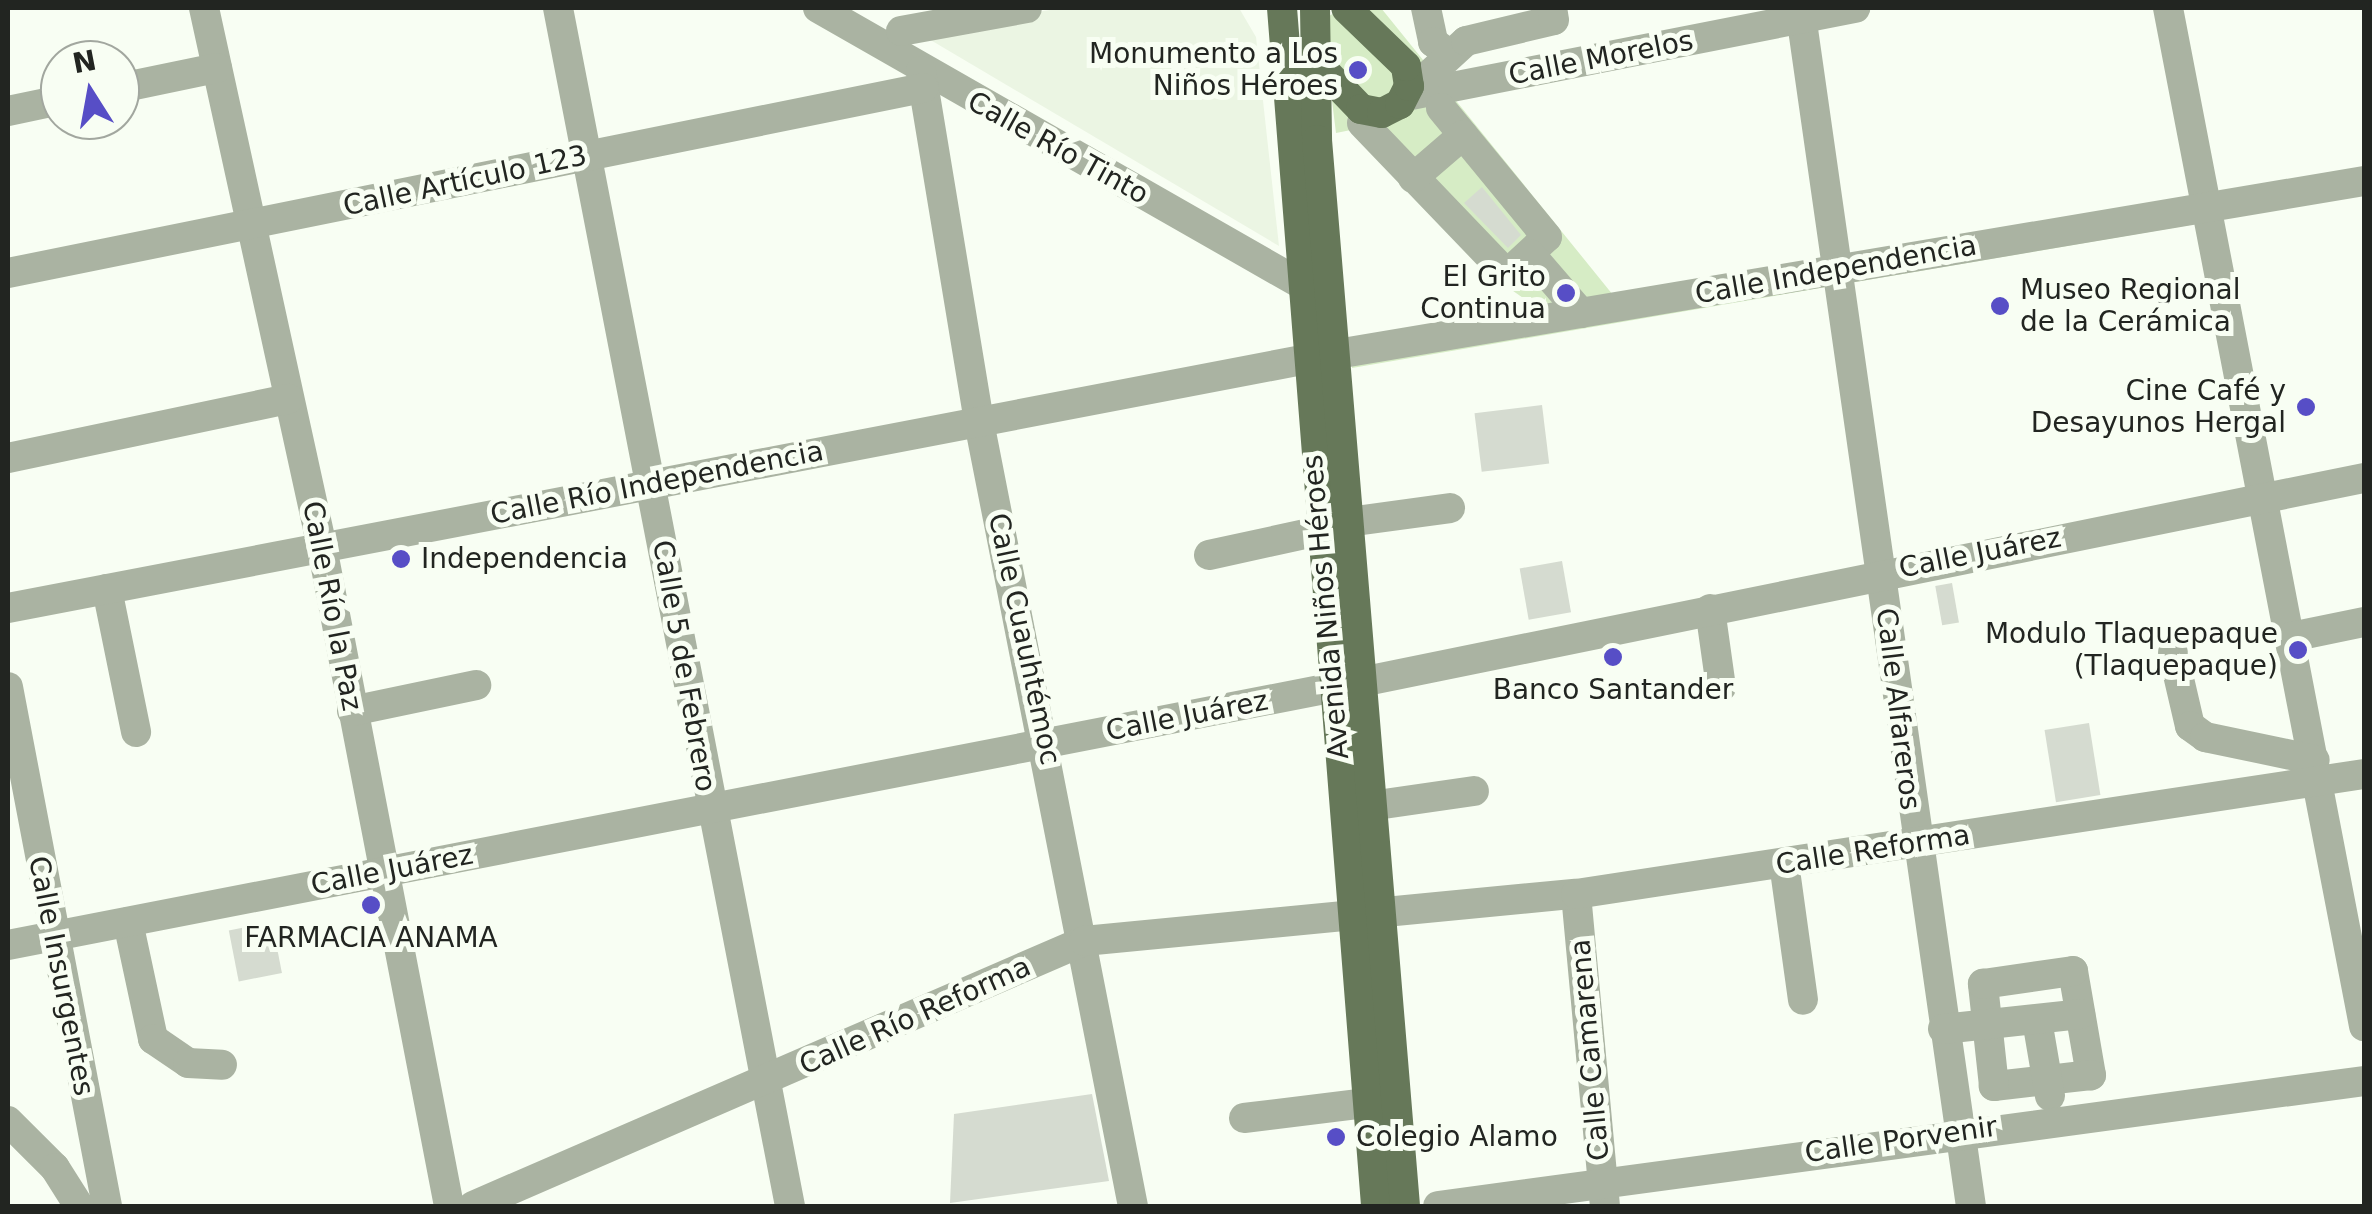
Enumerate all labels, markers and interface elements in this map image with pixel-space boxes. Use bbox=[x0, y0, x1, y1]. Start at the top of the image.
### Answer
street label: Calle Morelos bbox=[1506, 24, 1696, 92]
place label: Monumento a Los Niños Héroes bbox=[1089, 37, 1338, 103]
north arrow bbox=[40, 40, 140, 140]
text: N bbox=[70, 44, 99, 80]
marker: Monumento a Los Niños Héroes bbox=[1347, 59, 1369, 81]
street label: Calle Río Tinto bbox=[962, 84, 1154, 212]
street label: Calle Artículo 123 bbox=[340, 139, 590, 223]
street label: Calle Independencia bbox=[1693, 229, 1979, 311]
place label: El Grito Continua bbox=[1420, 260, 1546, 326]
place label: Museo Regional de la Cerámica bbox=[2020, 273, 2241, 339]
marker: El Grito Continua bbox=[1555, 282, 1577, 304]
marker: Museo Regional de la Cerámica bbox=[1989, 295, 2011, 317]
place label: Cine Café y Desayunos Hergal bbox=[2031, 374, 2286, 440]
marker: Cine Café y Desayunos Hergal bbox=[2295, 396, 2317, 418]
street label: Calle Río Independencia bbox=[488, 434, 826, 532]
street label: Avenida Niños Héroes bbox=[1296, 453, 1356, 761]
street label: Calle Río la Paz bbox=[295, 498, 369, 714]
street label: Calle Cuauhtémoc bbox=[981, 510, 1067, 768]
street label: Calle Juárez bbox=[1896, 521, 2064, 585]
street label: Calle 5 de Febrero bbox=[645, 538, 723, 794]
place label: Independencia bbox=[421, 542, 628, 576]
marker: Independencia bbox=[390, 548, 412, 570]
street label: Calle Alfareros bbox=[1869, 606, 1927, 812]
place label: Modulo Tlaquepaque (Tlaquepaque) bbox=[1985, 617, 2278, 683]
marker: Modulo Tlaquepaque (Tlaquepaque) bbox=[2287, 639, 2309, 661]
marker: Banco Santander bbox=[1602, 646, 1624, 668]
place label: Banco Santander bbox=[1493, 673, 1733, 707]
street label: Calle Juárez bbox=[1103, 684, 1271, 748]
street label: Calle Reforma bbox=[1773, 818, 1973, 882]
street label: Calle Juárez bbox=[308, 838, 476, 902]
street label: Calle Insurgentes bbox=[21, 853, 101, 1099]
marker: FARMACIA ANAMA bbox=[360, 894, 382, 916]
place label: FARMACIA ANAMA bbox=[244, 921, 498, 955]
street label: Calle Camarena bbox=[1564, 938, 1616, 1162]
street label: Calle Río Reforma bbox=[794, 950, 1036, 1082]
street label: Calle Porvenir bbox=[1803, 1110, 1999, 1170]
place label: Colegio Alamo bbox=[1356, 1120, 1558, 1154]
marker: Colegio Alamo bbox=[1325, 1126, 1347, 1148]

